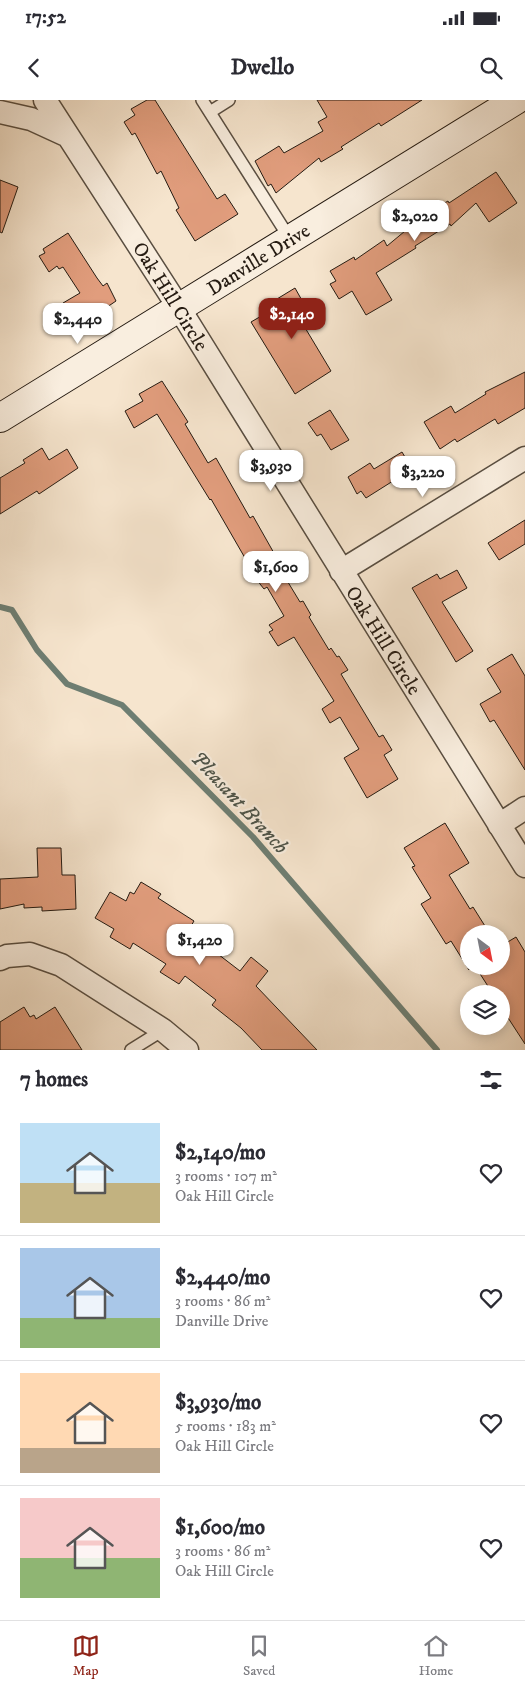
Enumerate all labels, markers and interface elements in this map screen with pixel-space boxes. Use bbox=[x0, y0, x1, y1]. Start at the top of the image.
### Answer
text: 17:52 bbox=[25, 6, 66, 29]
icon: back bbox=[20, 54, 48, 82]
text: Dwello bbox=[231, 54, 294, 81]
icon: search bbox=[477, 54, 505, 82]
pin: $2,020 bbox=[374, 200, 456, 242]
text: $2,020 bbox=[392, 206, 438, 226]
street label: Danville Drive bbox=[203, 219, 315, 302]
street label: Oak Hill Circle bbox=[126, 238, 213, 356]
pin: $2,140 bbox=[251, 298, 333, 340]
pin: $2,440 bbox=[37, 302, 119, 345]
text: $2,140 bbox=[270, 304, 314, 324]
text: $2,440 bbox=[54, 309, 102, 329]
pin: $3,930 bbox=[230, 450, 312, 492]
text: $3,930 bbox=[250, 456, 292, 476]
pin: $3,220 bbox=[382, 456, 464, 498]
text: $3,220 bbox=[401, 462, 445, 482]
pin: $1,600 bbox=[235, 550, 317, 593]
text: $1,600 bbox=[254, 557, 298, 577]
street label: Oak Hill Circle bbox=[339, 582, 426, 700]
water label: Pleasant Branch bbox=[185, 746, 294, 860]
pin: $1,420 bbox=[159, 924, 241, 966]
north arrow bbox=[460, 925, 510, 975]
map controls bbox=[460, 925, 510, 1035]
text: $1,420 bbox=[178, 930, 222, 950]
button: layers bbox=[460, 985, 510, 1035]
icon: filters bbox=[477, 1066, 505, 1094]
text: 7 homes bbox=[20, 1067, 88, 1093]
text: $2,140/mo bbox=[175, 1140, 265, 1166]
icon: home bbox=[60, 1143, 120, 1203]
icon: heart bbox=[477, 1159, 505, 1187]
text: 3 rooms · 107 m² bbox=[175, 1166, 277, 1186]
text: Oak Hill Circle bbox=[175, 1186, 274, 1206]
text: $2,440/mo bbox=[175, 1265, 270, 1291]
icon: home bbox=[60, 1268, 120, 1328]
icon: heart bbox=[477, 1284, 505, 1312]
text: 3 rooms · 86 m² bbox=[175, 1291, 270, 1311]
text: Danville Drive bbox=[175, 1311, 268, 1331]
text: $3,930/mo bbox=[175, 1390, 261, 1416]
icon: home bbox=[60, 1393, 120, 1453]
icon: heart bbox=[477, 1409, 505, 1437]
text: 5 rooms · 183 m² bbox=[175, 1416, 276, 1436]
text: Oak Hill Circle bbox=[175, 1436, 274, 1456]
text: $1,600/mo bbox=[175, 1515, 265, 1541]
icon: home bbox=[60, 1518, 120, 1578]
icon: heart bbox=[477, 1534, 505, 1562]
text: 3 rooms · 86 m² bbox=[175, 1541, 270, 1561]
text: Oak Hill Circle bbox=[175, 1561, 274, 1581]
tab: Map bbox=[72, 1632, 100, 1680]
tab: Saved bbox=[243, 1632, 275, 1680]
tab: Home bbox=[419, 1632, 453, 1680]

